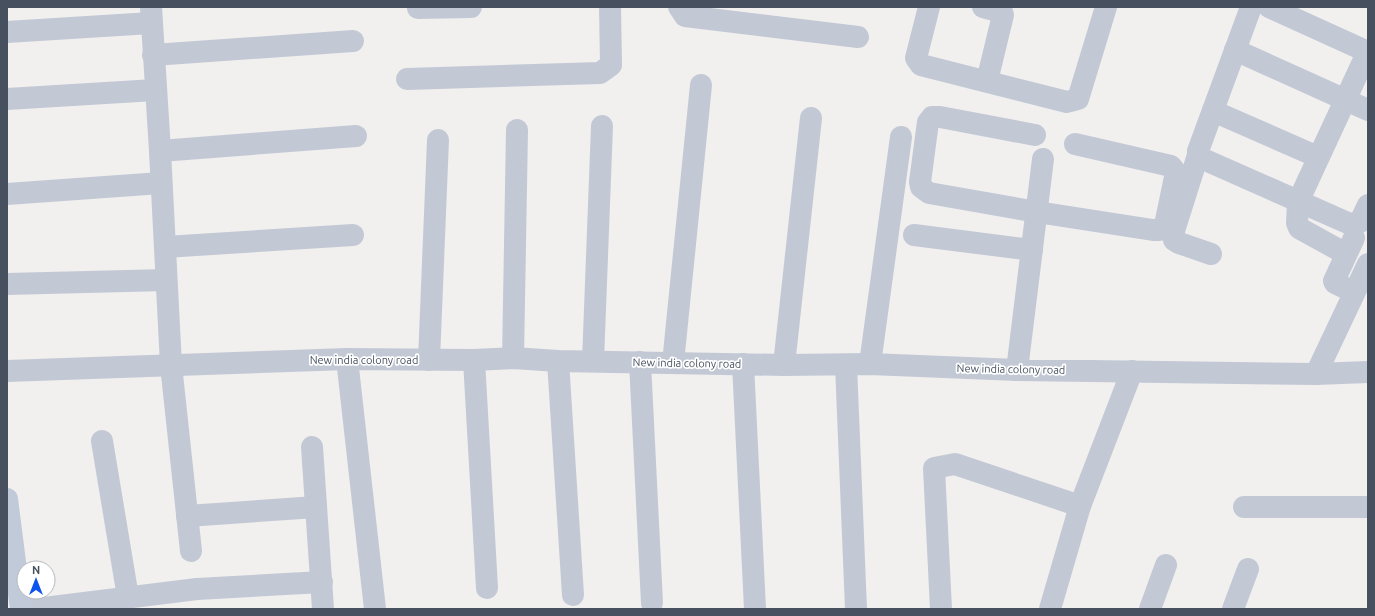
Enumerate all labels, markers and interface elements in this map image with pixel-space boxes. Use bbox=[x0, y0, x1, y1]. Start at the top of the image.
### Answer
street label: New india colony road bbox=[310, 354, 418, 366]
street label: New india colony road bbox=[633, 356, 741, 370]
street label: New india colony road bbox=[957, 362, 1065, 376]
north arrow bbox=[16, 560, 56, 600]
text: N bbox=[32, 564, 40, 576]

